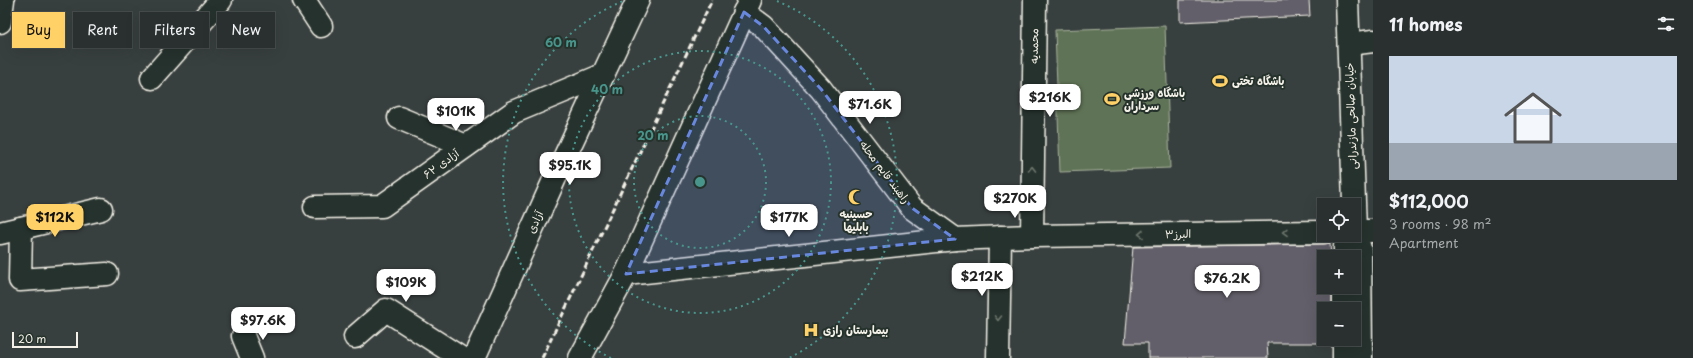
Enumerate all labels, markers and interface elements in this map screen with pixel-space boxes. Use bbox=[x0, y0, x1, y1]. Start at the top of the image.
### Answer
text: 11 homes bbox=[1389, 11, 1463, 37]
chip: Buy bbox=[12, 12, 65, 48]
chip: Rent bbox=[73, 12, 132, 48]
chip: Filters bbox=[140, 12, 209, 48]
chip: New bbox=[217, 12, 275, 48]
icon: filters bbox=[1655, 13, 1677, 35]
street label: محمدیه bbox=[1025, 28, 1042, 64]
text: 60 m bbox=[545, 33, 577, 51]
street label: خیابان صالحی مازندرانی bbox=[1340, 62, 1361, 170]
sports icon: باشگاه تختی bbox=[1211, 72, 1229, 90]
place label: باشگاه تختی bbox=[1232, 72, 1285, 89]
text: 40 m bbox=[591, 80, 623, 98]
icon: home bbox=[1497, 82, 1569, 154]
pin: $216K bbox=[1022, 84, 1078, 118]
place label: باشگاه ورزشی سرداران bbox=[1124, 84, 1185, 114]
text: $216K bbox=[1029, 87, 1071, 106]
sports icon: باشگاه ورزشی سرداران bbox=[1103, 90, 1121, 108]
pin: $71.6K bbox=[837, 91, 903, 125]
text: $71.6K bbox=[848, 94, 892, 113]
pin: $101K bbox=[428, 98, 484, 132]
text: $101K bbox=[436, 101, 476, 120]
text: 20 m bbox=[637, 126, 669, 144]
street label: راهبند قایم محله bbox=[855, 137, 915, 207]
street label: آزادی ۶۲ bbox=[419, 144, 463, 183]
pin: $95.1K bbox=[537, 152, 603, 186]
text: $95.1K bbox=[549, 155, 591, 174]
one-way arrow bbox=[1028, 166, 1037, 172]
centre of rings bbox=[693, 175, 707, 189]
pin: $270K bbox=[987, 185, 1043, 219]
mosque icon: حسینیه بابلیها bbox=[847, 188, 865, 206]
text: $270K bbox=[993, 188, 1037, 207]
text: $112,000 bbox=[1389, 188, 1469, 214]
map controls bbox=[1317, 198, 1361, 346]
button: locate bbox=[1317, 198, 1361, 242]
pin: $112K bbox=[27, 204, 83, 238]
pin: $177K bbox=[761, 204, 817, 238]
place label: حسینیه بابلیها bbox=[840, 205, 872, 235]
text: $112K bbox=[36, 207, 74, 226]
street label: آزادی bbox=[522, 207, 548, 236]
text: $177K bbox=[770, 207, 808, 226]
text: 3 rooms · 98 m² bbox=[1389, 214, 1491, 233]
street label: البرز۳ bbox=[1165, 225, 1191, 242]
one-way arrow bbox=[1282, 228, 1288, 236]
one-way arrow bbox=[1138, 230, 1144, 238]
text: Apartment bbox=[1389, 233, 1458, 252]
button: + bbox=[1317, 250, 1361, 294]
pin: $212K bbox=[954, 263, 1010, 297]
pin: $76.2K bbox=[1194, 265, 1260, 299]
text: $212K bbox=[961, 266, 1003, 285]
text: $76.2K bbox=[1204, 268, 1250, 287]
pin: $109K bbox=[378, 269, 434, 303]
text: $109K bbox=[386, 272, 426, 291]
button: − bbox=[1317, 302, 1361, 346]
pin: $97.6K bbox=[230, 307, 296, 341]
text: $97.6K bbox=[240, 310, 286, 329]
one-way arrow bbox=[994, 315, 1003, 321]
hospital icon: بیمارستان رازی bbox=[802, 321, 820, 339]
place label: بیمارستان رازی bbox=[823, 321, 888, 338]
scale bar bbox=[12, 330, 78, 349]
text: 20 m bbox=[18, 330, 46, 347]

